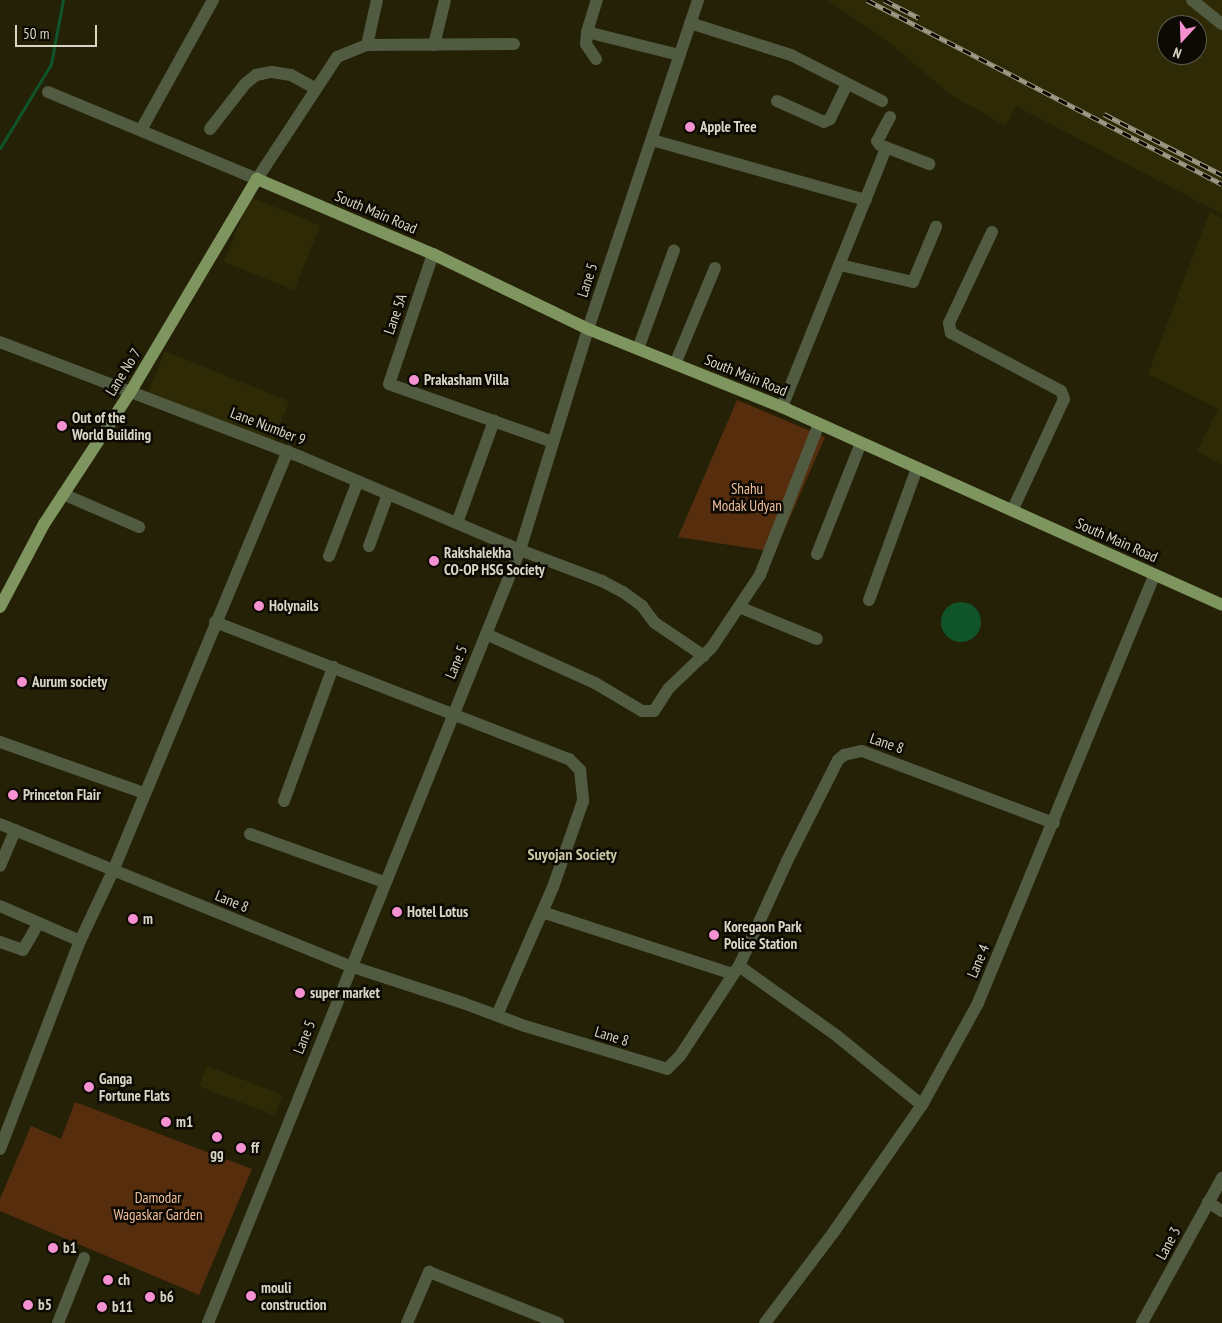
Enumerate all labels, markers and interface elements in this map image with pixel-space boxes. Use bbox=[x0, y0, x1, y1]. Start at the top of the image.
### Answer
scale bar bbox=[18, 15, 100, 47]
north arrow bbox=[1157, 15, 1207, 65]
text: 50 m bbox=[23, 24, 49, 43]
text: N bbox=[1171, 43, 1184, 63]
place label: Apple Tree bbox=[700, 118, 757, 136]
marker: Apple Tree bbox=[684, 121, 696, 133]
street label: South Main Road bbox=[332, 187, 420, 237]
street label: Lane 5 bbox=[573, 261, 601, 299]
street label: Lane 5A bbox=[380, 291, 410, 337]
street label: Lane No 7 bbox=[101, 345, 145, 399]
street label: South Main Road bbox=[702, 350, 790, 400]
place label: Prakasham Villa bbox=[424, 371, 509, 389]
marker: Prakasham Villa bbox=[408, 374, 420, 386]
street label: Lane Number 9 bbox=[228, 403, 308, 449]
place label: Out of the World Building bbox=[72, 408, 151, 443]
marker: Out of the World Building bbox=[56, 420, 68, 432]
park label: Shahu Modak Udyan bbox=[712, 479, 782, 514]
street label: South Main Road bbox=[1073, 514, 1161, 566]
place label: Rakshalekha CO-OP HSG Society bbox=[444, 543, 545, 578]
marker: Rakshalekha CO-OP HSG Society bbox=[428, 555, 440, 567]
place label: Holynails bbox=[269, 597, 319, 615]
marker: Holynails bbox=[253, 600, 265, 612]
street label: Lane 5 bbox=[441, 643, 471, 681]
place label: Aurum society bbox=[32, 673, 107, 691]
marker: Aurum society bbox=[16, 676, 28, 688]
street label: Lane 8 bbox=[868, 729, 906, 757]
place label: Princeton Flair bbox=[23, 786, 101, 804]
marker: Princeton Flair bbox=[7, 789, 19, 801]
district label: Suyojan Society bbox=[527, 844, 617, 864]
street label: Lane 8 bbox=[213, 886, 251, 916]
place label: Hotel Lotus bbox=[407, 903, 468, 921]
marker: Hotel Lotus bbox=[391, 906, 403, 918]
place label: m bbox=[143, 910, 153, 928]
marker: m bbox=[127, 913, 139, 925]
place label: Koregaon Park Police Station bbox=[724, 917, 802, 952]
marker: Koregaon Park Police Station bbox=[708, 929, 720, 941]
street label: Lane 4 bbox=[963, 942, 993, 980]
place label: super market bbox=[310, 984, 380, 1002]
marker: super market bbox=[294, 987, 306, 999]
street label: Lane 5 bbox=[289, 1018, 319, 1056]
street label: Lane 8 bbox=[593, 1022, 631, 1050]
place label: Ganga Fortune Flats bbox=[99, 1069, 170, 1104]
marker: Ganga Fortune Flats bbox=[83, 1081, 95, 1093]
place label: m1 bbox=[176, 1113, 193, 1131]
marker: m1 bbox=[160, 1116, 172, 1128]
marker: gg bbox=[211, 1131, 223, 1143]
place label: ff bbox=[251, 1139, 259, 1157]
marker: ff bbox=[235, 1142, 247, 1154]
place label: gg bbox=[210, 1145, 224, 1163]
park label: Damodar Wagaskar Garden bbox=[114, 1188, 202, 1223]
street label: Lane 3 bbox=[1152, 1223, 1184, 1263]
place label: b1 bbox=[63, 1239, 77, 1257]
marker: b1 bbox=[47, 1242, 59, 1254]
place label: ch bbox=[118, 1271, 130, 1289]
marker: ch bbox=[102, 1274, 114, 1286]
place label: mouli construction bbox=[261, 1278, 327, 1313]
place label: b6 bbox=[160, 1288, 174, 1306]
marker: mouli construction bbox=[245, 1290, 257, 1302]
marker: b6 bbox=[144, 1291, 156, 1303]
place label: b5 bbox=[38, 1296, 52, 1314]
place label: b11 bbox=[112, 1298, 133, 1316]
marker: b5 bbox=[22, 1299, 34, 1311]
marker: b11 bbox=[96, 1301, 108, 1313]

